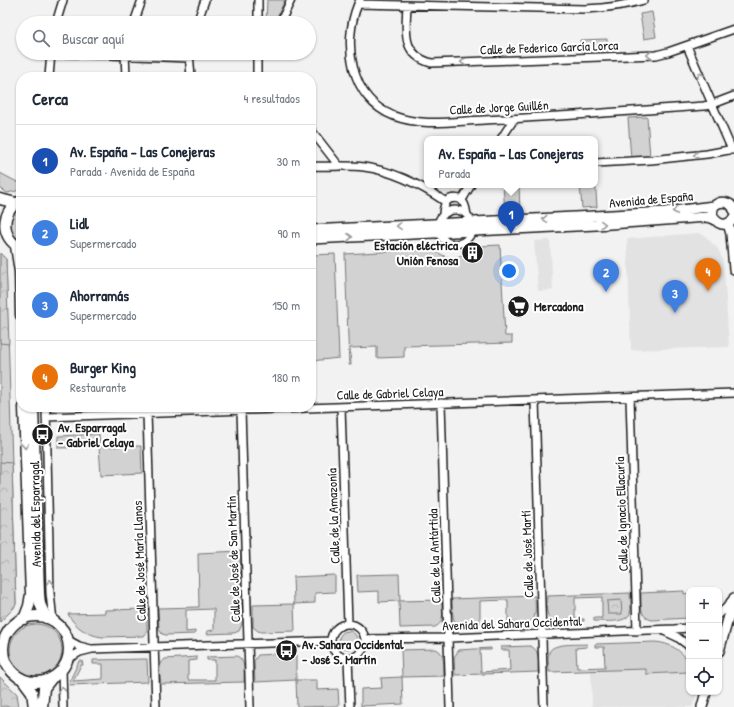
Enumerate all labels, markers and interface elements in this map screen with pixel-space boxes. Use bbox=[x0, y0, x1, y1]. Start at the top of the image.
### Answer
search box bbox=[16, 16, 316, 60]
icon: search bbox=[30, 27, 52, 49]
text: Buscar aquí bbox=[62, 28, 125, 49]
street label: Calle de Federico García Lorca bbox=[480, 36, 618, 58]
one-way arrow bbox=[646, 51, 652, 59]
one-way arrow bbox=[460, 57, 466, 66]
one-way arrow bbox=[697, 72, 705, 80]
text: Cerca bbox=[32, 87, 68, 110]
text: 4 resultados bbox=[243, 89, 300, 107]
street label: Calle de Jorge Guillén bbox=[449, 95, 549, 119]
popup bbox=[424, 136, 598, 188]
text: Av. España - Las Conejeras bbox=[70, 141, 215, 162]
text: Av. España - Las Conejeras bbox=[439, 143, 583, 164]
one-way arrow bbox=[693, 151, 699, 160]
text: 1 bbox=[43, 152, 47, 170]
text: 30 m bbox=[277, 152, 300, 170]
text: Parada · Avenida de España bbox=[70, 162, 194, 180]
text: Parada bbox=[439, 164, 470, 182]
street label: Avenida de España bbox=[608, 186, 694, 212]
pin: 1 bbox=[498, 201, 524, 234]
one-way arrow bbox=[672, 206, 678, 215]
text: Lidl bbox=[70, 213, 89, 234]
one-way arrow bbox=[542, 215, 548, 223]
one-way arrow bbox=[600, 220, 606, 229]
one-way arrow bbox=[396, 222, 402, 230]
text: 2 bbox=[42, 224, 48, 242]
text: 90 m bbox=[278, 224, 300, 242]
one-way arrow bbox=[347, 232, 353, 241]
text: Supermercado bbox=[70, 234, 136, 252]
place label: Estación eléctrica Unión Fenosa bbox=[374, 236, 459, 269]
building icon: Estación eléctrica Unión Fenosa bbox=[460, 239, 486, 265]
pin: 4 bbox=[695, 258, 721, 291]
pin: 2 bbox=[593, 259, 619, 292]
your location bbox=[499, 261, 519, 281]
pin: 3 bbox=[662, 280, 688, 313]
text: Ahorramás bbox=[70, 285, 129, 306]
supermarket icon: Mercadona bbox=[506, 293, 532, 319]
text: 3 bbox=[42, 296, 48, 314]
text: 150 m bbox=[272, 296, 300, 314]
place label: Mercadona bbox=[534, 297, 584, 315]
text: Supermercado bbox=[70, 306, 136, 324]
text: Burger King bbox=[70, 357, 136, 378]
text: 4 bbox=[43, 368, 47, 386]
text: 180 m bbox=[272, 368, 300, 386]
text: Restaurante bbox=[70, 378, 126, 396]
street label: Calle de Gabriel Celaya bbox=[336, 382, 444, 404]
place label: Av. Esparragal - Gabriel Celaya bbox=[58, 418, 135, 452]
bus stop icon: Av. Esparragal - Gabriel Celaya bbox=[29, 421, 55, 447]
one-way arrow bbox=[21, 443, 29, 449]
street label: Calle de Ignacio Ellacuría bbox=[610, 456, 632, 572]
street label: Avenida del Esparragal bbox=[25, 460, 45, 567]
street label: Calle de la Amazonía bbox=[322, 468, 344, 564]
street label: Calle de José de San Martín bbox=[222, 495, 244, 623]
street label: Calle de José María Llanos bbox=[128, 500, 150, 622]
street label: Calle de la Antártida bbox=[423, 508, 445, 604]
street label: Calle de José Martí bbox=[516, 510, 538, 598]
one-way arrow bbox=[46, 579, 54, 585]
map controls bbox=[686, 587, 722, 695]
button: + bbox=[686, 587, 722, 623]
street label: Avenida del Sahara Occidental bbox=[442, 612, 583, 634]
button: − bbox=[686, 623, 722, 659]
place label: Av. Sahara Occidental - José S. Martín bbox=[302, 635, 404, 668]
bus stop icon: Av. Sahara Occidental - José S. Martín bbox=[274, 638, 300, 664]
button: locate bbox=[686, 659, 722, 695]
one-way arrow bbox=[58, 686, 67, 692]

